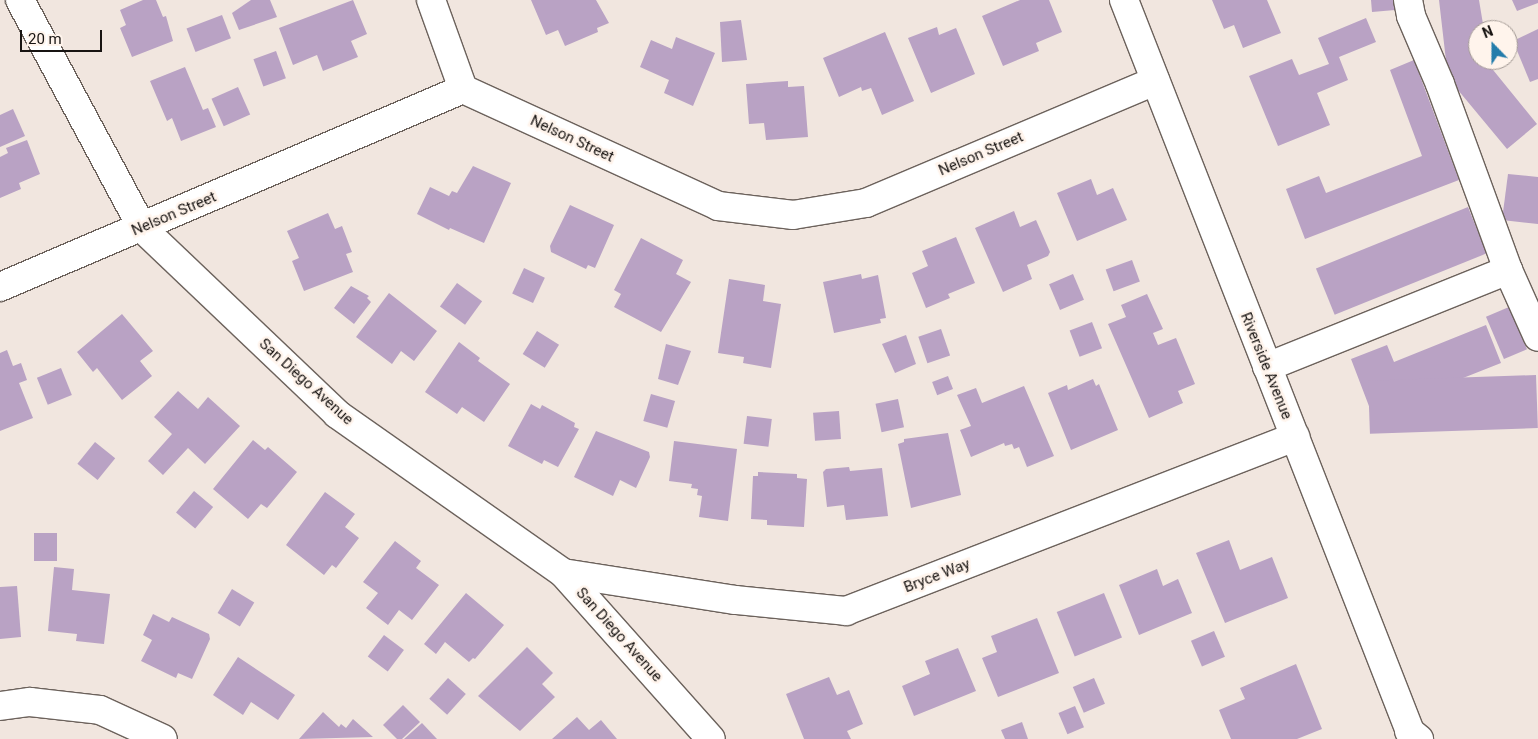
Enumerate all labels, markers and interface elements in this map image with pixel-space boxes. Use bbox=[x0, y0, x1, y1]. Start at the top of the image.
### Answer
scale bar bbox=[22, 20, 105, 52]
north arrow bbox=[1468, 20, 1518, 70]
text: N bbox=[1480, 23, 1495, 41]
text: 20 m bbox=[28, 30, 62, 48]
street label: Nelson Street bbox=[527, 112, 617, 166]
street label: Nelson Street bbox=[936, 128, 1026, 180]
street label: Nelson Street bbox=[129, 188, 219, 240]
street label: Riverside Avenue bbox=[1236, 310, 1296, 422]
street label: San Diego Avenue bbox=[255, 335, 357, 429]
street label: Bryce Way bbox=[901, 555, 973, 597]
street label: San Diego Avenue bbox=[572, 584, 666, 686]

